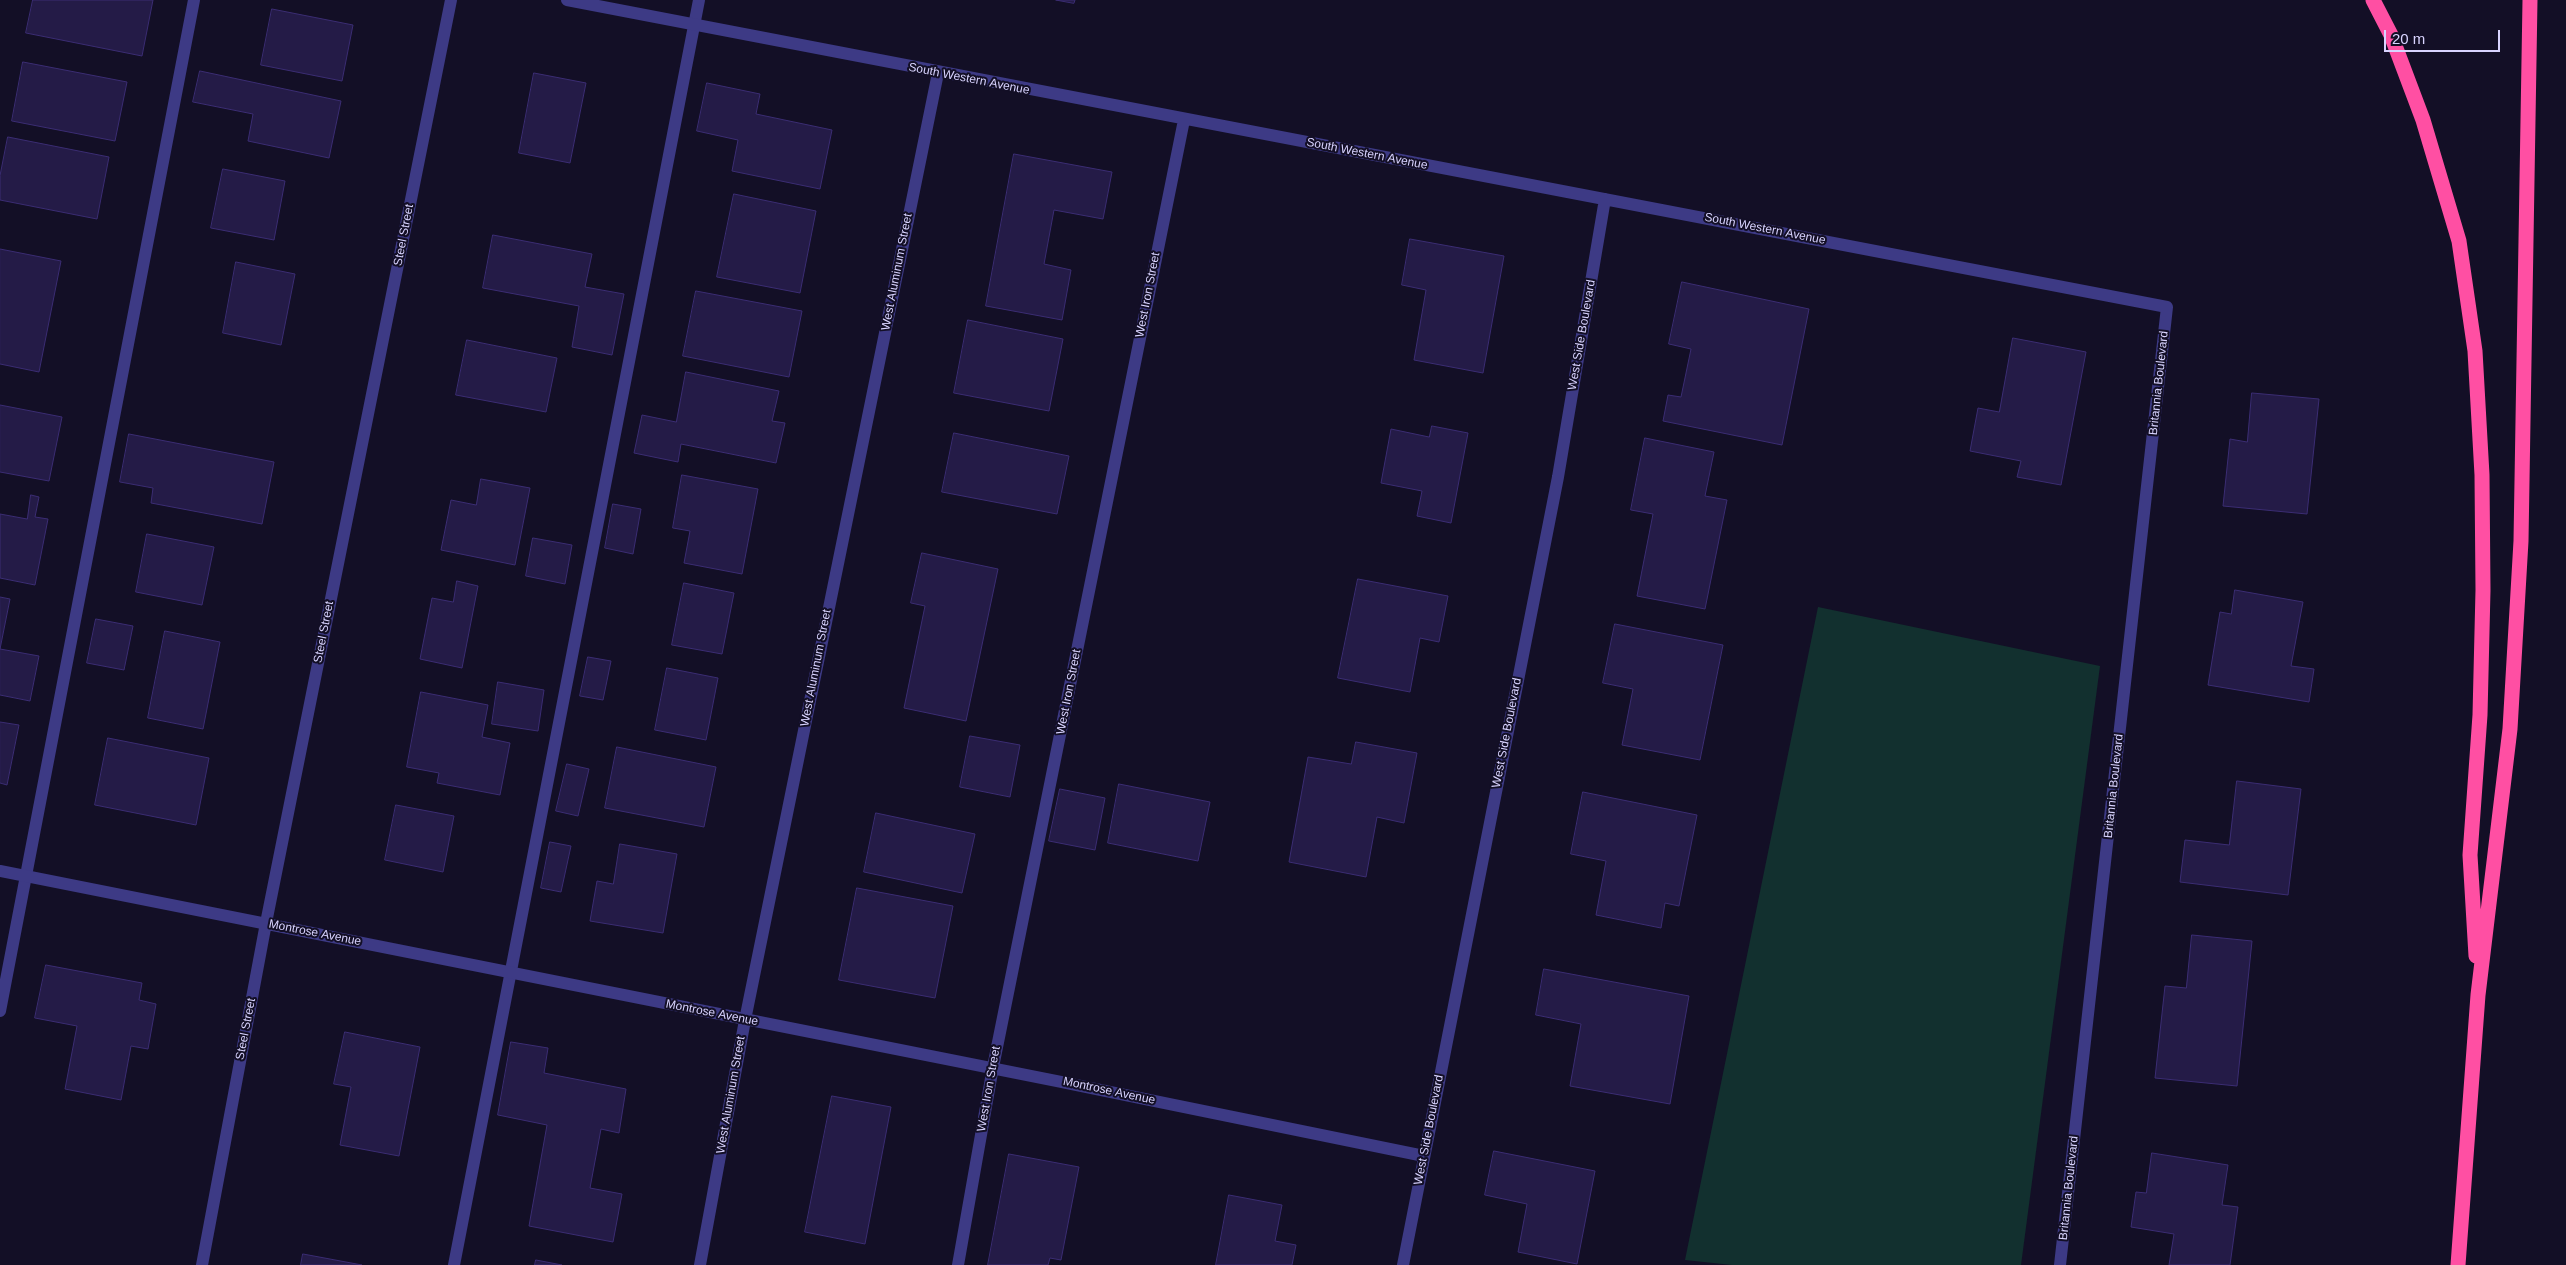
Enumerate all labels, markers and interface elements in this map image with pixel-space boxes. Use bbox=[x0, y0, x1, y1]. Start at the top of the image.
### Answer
scale bar bbox=[2386, 20, 2502, 52]
text: 20 m bbox=[2392, 30, 2425, 47]
street label: South Western Avenue bbox=[907, 60, 1031, 98]
street label: South Western Avenue bbox=[1305, 135, 1429, 173]
street label: Steel Street bbox=[391, 203, 417, 267]
street label: South Western Avenue bbox=[1703, 210, 1827, 248]
street label: West Aluminum Street bbox=[879, 212, 915, 332]
street label: West Iron Street bbox=[1133, 251, 1163, 339]
street label: West Side Boulevard bbox=[1565, 279, 1599, 391]
street label: Britannia Boulevard bbox=[2146, 330, 2172, 436]
street label: Steel Street bbox=[311, 600, 337, 664]
street label: West Aluminum Street bbox=[798, 608, 834, 728]
street label: West Iron Street bbox=[1054, 648, 1084, 736]
street label: West Side Boulevard bbox=[1489, 677, 1525, 789]
street label: Britannia Boulevard bbox=[2101, 733, 2127, 839]
street label: Montrose Avenue bbox=[268, 917, 362, 949]
street label: Steel Street bbox=[233, 997, 259, 1061]
street label: Montrose Avenue bbox=[665, 997, 759, 1029]
street label: West Aluminum Street bbox=[714, 1035, 748, 1155]
street label: West Iron Street bbox=[974, 1045, 1004, 1133]
street label: Montrose Avenue bbox=[1062, 1074, 1156, 1108]
street label: West Side Boulevard bbox=[1411, 1074, 1447, 1186]
street label: Britannia Boulevard bbox=[2056, 1135, 2082, 1241]

